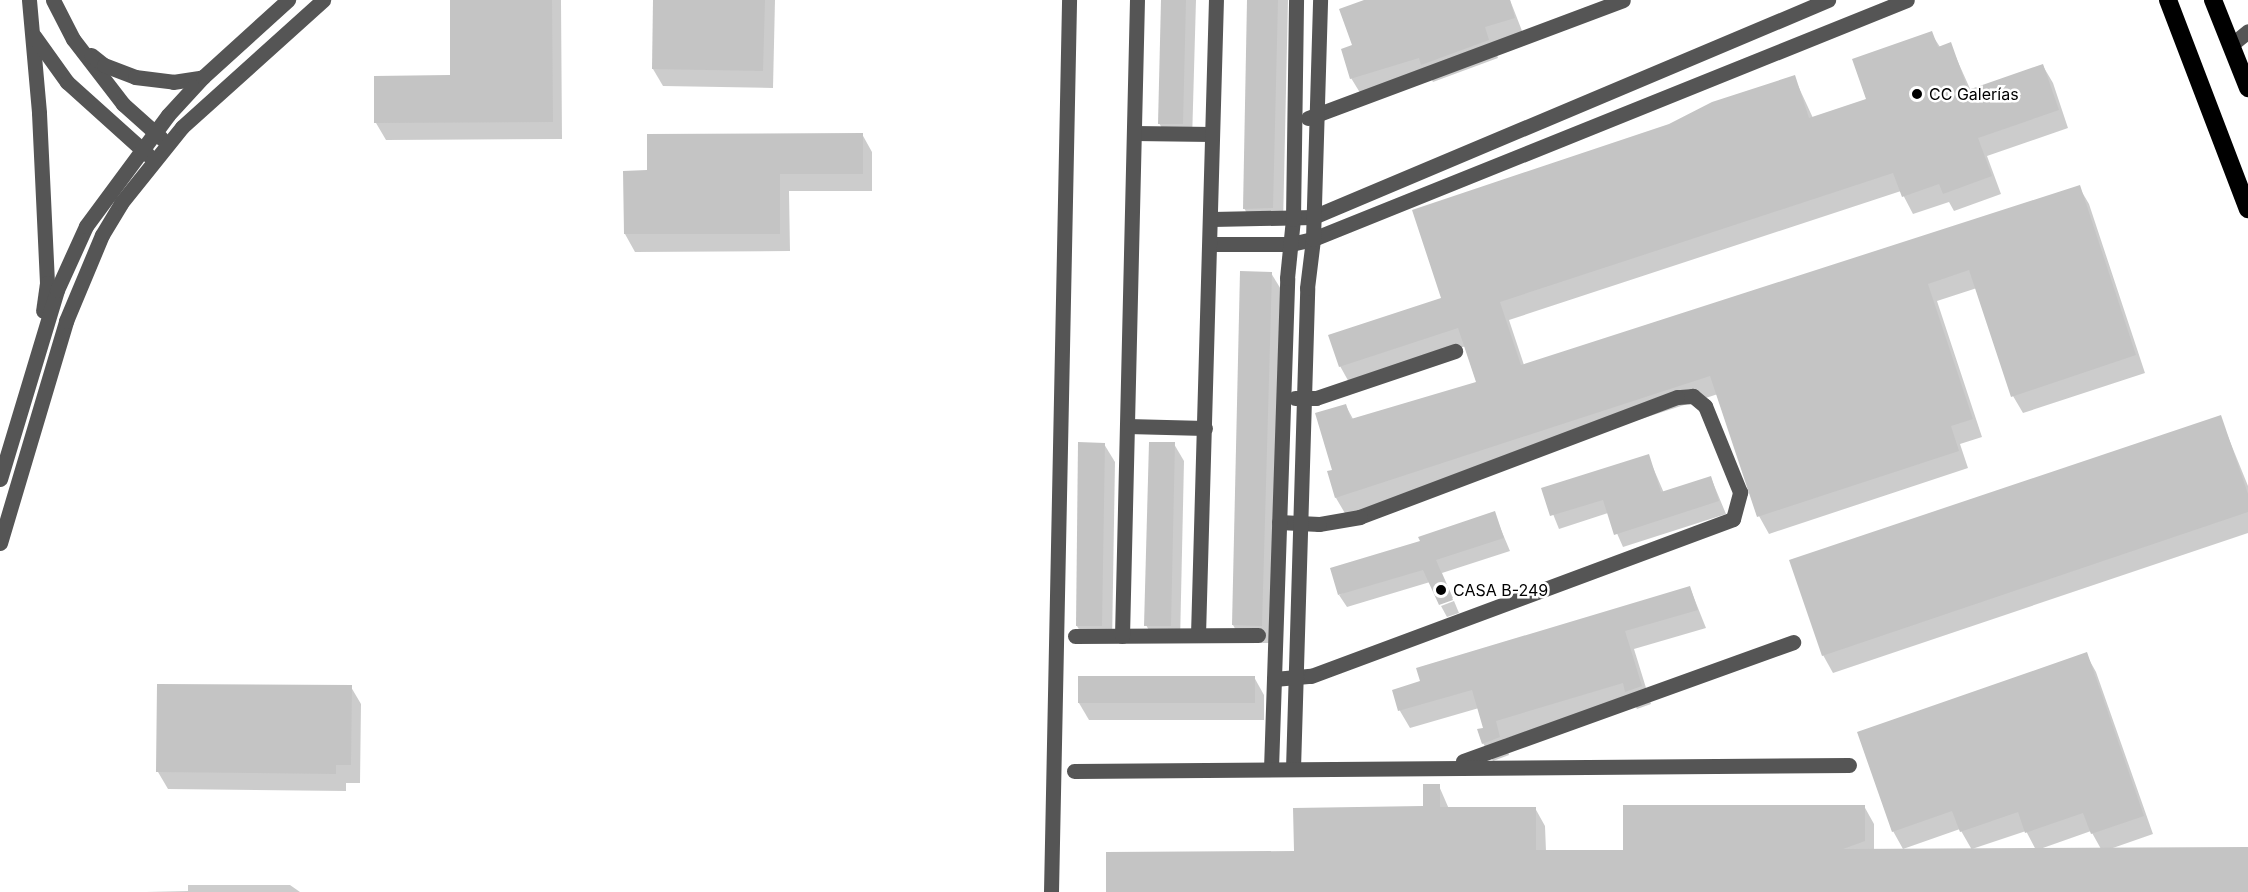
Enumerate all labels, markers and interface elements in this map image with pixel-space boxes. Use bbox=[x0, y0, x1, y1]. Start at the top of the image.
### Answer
place label: CC Galerías bbox=[1929, 84, 2019, 104]
marker: CC Galerías bbox=[1910, 87, 1924, 101]
place label: CASA B-249 bbox=[1453, 580, 1548, 600]
marker: CASA B-249 bbox=[1434, 583, 1448, 597]

